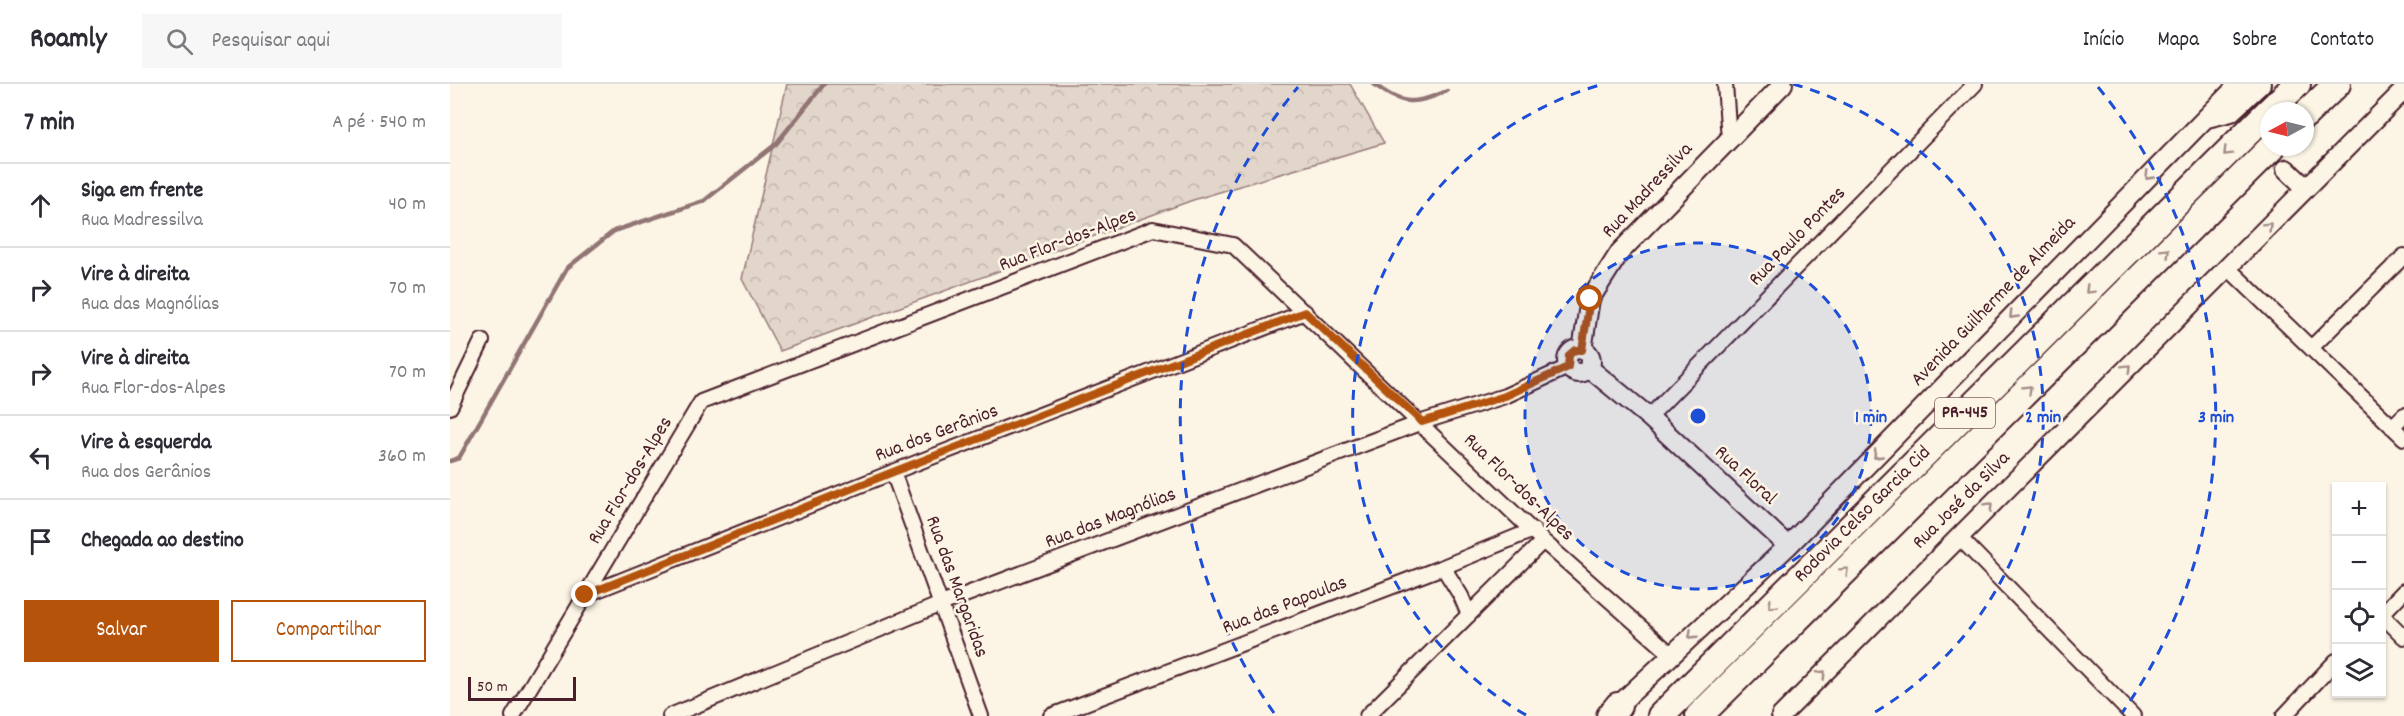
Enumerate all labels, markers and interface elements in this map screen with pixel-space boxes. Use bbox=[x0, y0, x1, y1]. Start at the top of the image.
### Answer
search box bbox=[142, 14, 562, 68]
text: Roamly bbox=[30, 21, 106, 61]
icon: search bbox=[163, 25, 196, 58]
text: Pesquisar aqui bbox=[211, 26, 330, 57]
text: Início bbox=[2083, 26, 2124, 56]
text: Mapa bbox=[2157, 26, 2199, 56]
text: Sobre bbox=[2232, 26, 2277, 56]
text: Contato bbox=[2310, 26, 2374, 56]
north arrow bbox=[2260, 102, 2314, 156]
text: 7 min bbox=[24, 105, 75, 142]
text: A pé · 540 m bbox=[332, 109, 426, 137]
street label: Rua Madressilva bbox=[1596, 136, 1700, 245]
one-way arrow bbox=[2223, 145, 2234, 155]
one-way arrow bbox=[2146, 168, 2157, 179]
text: Siga em frente bbox=[81, 176, 203, 207]
street label: Rua Paulo Pontes bbox=[1743, 181, 1853, 293]
icon: ahead bbox=[24, 189, 57, 222]
text: 40 m bbox=[388, 191, 426, 219]
street label: Rua Flor-dos-Alpes bbox=[995, 202, 1141, 280]
text: Rua Madressilva bbox=[81, 207, 203, 235]
street label: Avenida Guilherme de Almeida bbox=[1905, 210, 2083, 393]
one-way arrow bbox=[2261, 222, 2272, 233]
one-way arrow bbox=[2160, 248, 2170, 259]
text: Vire à direita bbox=[81, 260, 189, 291]
icon: right bbox=[24, 273, 57, 306]
text: 70 m bbox=[389, 275, 426, 303]
one-way arrow bbox=[2085, 283, 2096, 293]
route start bbox=[1576, 285, 1602, 311]
text: Rua das Magnólias bbox=[81, 291, 219, 319]
one-way arrow bbox=[2009, 309, 2020, 319]
text: Vire à direita bbox=[81, 344, 189, 375]
icon: right bbox=[24, 357, 57, 390]
text: 70 m bbox=[389, 359, 426, 387]
one-way arrow bbox=[2120, 364, 2130, 375]
text: Rua Flor-dos-Alpes bbox=[81, 375, 226, 403]
one-way arrow bbox=[2021, 386, 2032, 397]
street label: Rua dos Gerânios bbox=[871, 398, 1003, 470]
road number: PR-445 bbox=[1935, 398, 1995, 428]
centre of rings bbox=[1688, 406, 1708, 426]
text: 1 min bbox=[1855, 406, 1887, 431]
text: 2 min bbox=[2025, 406, 2061, 431]
text: 3 min bbox=[2198, 406, 2234, 431]
street label: Rua Flor-dos-Alpes bbox=[582, 412, 680, 550]
text: Vire à esquerda bbox=[81, 428, 211, 459]
street label: Rua Flor-dos-Alpes bbox=[1456, 428, 1580, 548]
street label: Rua Floral bbox=[1707, 440, 1783, 512]
street label: Rodovia Celso Garcia Cid bbox=[1788, 440, 1938, 590]
icon: left bbox=[24, 441, 57, 474]
text: 360 m bbox=[378, 443, 426, 471]
street label: Rua José da Silva bbox=[1907, 445, 2018, 556]
one-way arrow bbox=[1873, 448, 1884, 458]
text: Rua dos Gerânios bbox=[81, 459, 211, 487]
street label: Rua das Magnólias bbox=[1041, 481, 1181, 557]
map controls bbox=[2332, 482, 2386, 698]
button: + bbox=[2332, 482, 2386, 536]
one-way arrow bbox=[1982, 503, 1993, 513]
street label: Rua das Margaridas bbox=[917, 512, 995, 662]
icon: arrive bbox=[24, 525, 57, 558]
text: Chegada ao destino bbox=[81, 526, 244, 557]
button: − bbox=[2332, 536, 2386, 590]
one-way arrow bbox=[1838, 568, 1849, 578]
street label: Rua das Papoulas bbox=[1218, 569, 1352, 643]
route end bbox=[571, 581, 597, 607]
button: locate bbox=[2332, 590, 2386, 644]
one-way arrow bbox=[1769, 598, 1780, 609]
button: Salvar bbox=[24, 600, 219, 662]
button: Compartilhar bbox=[231, 600, 426, 662]
one-way arrow bbox=[1689, 628, 1699, 639]
button: layers bbox=[2332, 644, 2386, 698]
one-way arrow bbox=[1815, 671, 1826, 681]
scale bar bbox=[468, 674, 576, 702]
text: 50 m bbox=[477, 676, 508, 699]

